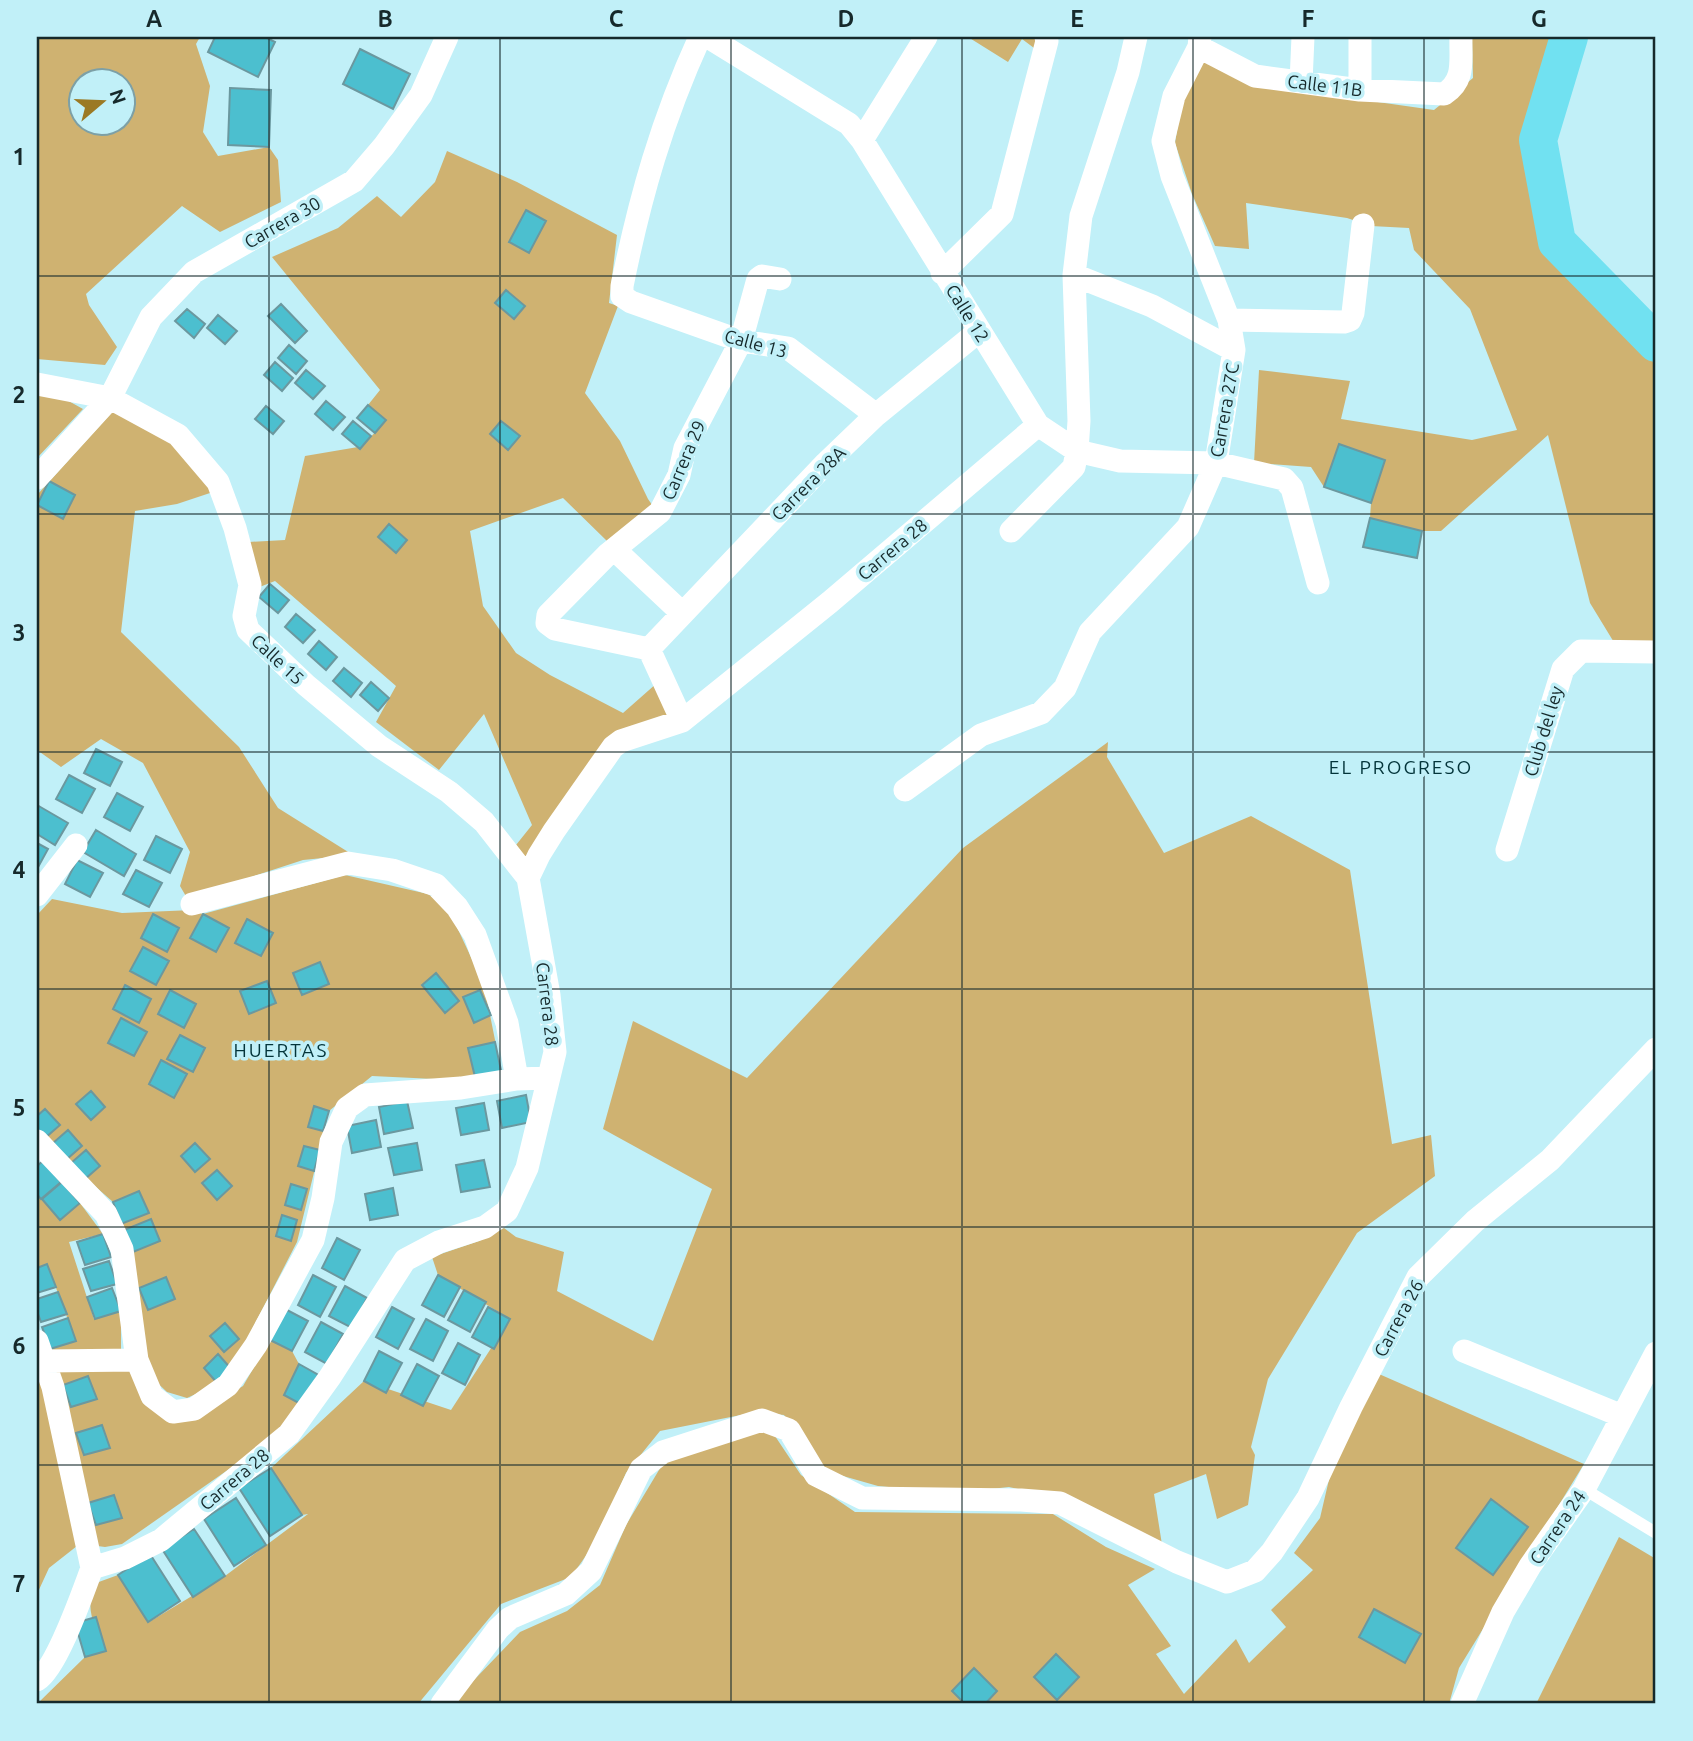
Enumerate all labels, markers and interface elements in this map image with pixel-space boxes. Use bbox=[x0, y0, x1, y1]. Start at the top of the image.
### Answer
text: A bbox=[146, 6, 162, 31]
text: B bbox=[377, 6, 393, 31]
text: C bbox=[609, 6, 624, 31]
text: D bbox=[838, 6, 854, 31]
text: E bbox=[1070, 6, 1084, 31]
text: F bbox=[1302, 6, 1315, 31]
text: G bbox=[1531, 6, 1547, 31]
north arrow bbox=[66, 66, 136, 136]
street label: Calle 11B bbox=[1286, 70, 1364, 100]
text: N bbox=[105, 86, 131, 107]
text: 1 bbox=[13, 144, 25, 169]
street label: Carrera 30 bbox=[240, 192, 324, 252]
street label: Calle 12 bbox=[943, 281, 993, 345]
street label: Calle 13 bbox=[722, 325, 790, 361]
street label: Carrera 27C bbox=[1206, 361, 1242, 459]
text: 2 bbox=[13, 382, 25, 407]
street label: Carrera 29 bbox=[657, 417, 709, 503]
street label: Carrera 28A bbox=[767, 442, 849, 524]
street label: Carrera 28 bbox=[853, 514, 931, 584]
text: 3 bbox=[13, 620, 25, 645]
street label: Calle 15 bbox=[248, 630, 308, 688]
street label: Club del ley bbox=[1520, 683, 1566, 779]
district label: EL PROGRESO bbox=[1329, 756, 1473, 778]
text: 4 bbox=[13, 857, 26, 882]
street label: Carrera 28 bbox=[533, 961, 563, 1047]
district label: HUERTAS bbox=[234, 1039, 328, 1061]
text: 5 bbox=[13, 1095, 25, 1120]
street label: Carrera 26 bbox=[1369, 1276, 1427, 1360]
text: 6 bbox=[13, 1333, 26, 1358]
street label: Carrera 28 bbox=[195, 1444, 273, 1514]
street label: Carrera 24 bbox=[1525, 1486, 1589, 1568]
text: 7 bbox=[13, 1571, 25, 1596]

